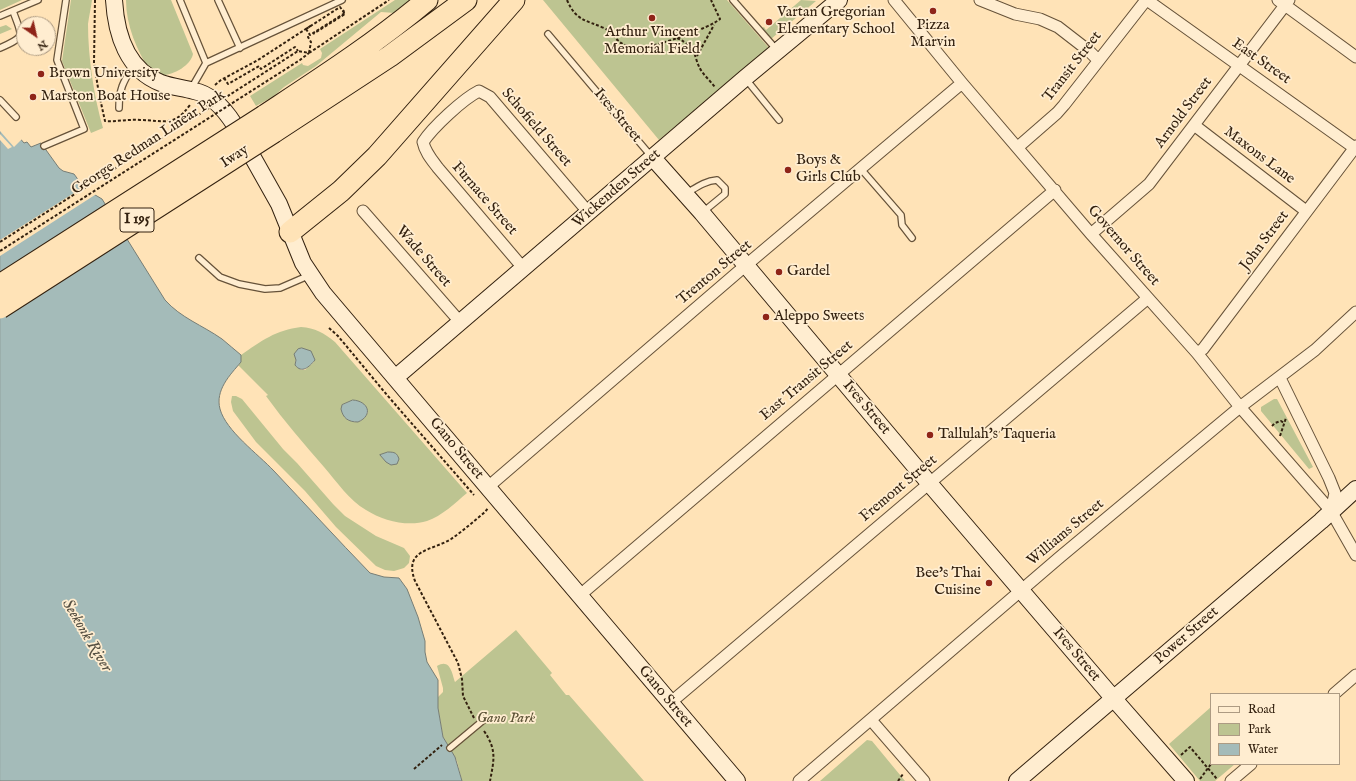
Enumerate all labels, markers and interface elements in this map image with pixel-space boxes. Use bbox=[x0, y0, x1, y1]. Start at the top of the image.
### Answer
place label: Vartan Gregorian Elementary School bbox=[777, 4, 895, 39]
marker: Pizza Marvin bbox=[928, 6, 938, 16]
marker: Arthur Vincent Memorial Field bbox=[647, 13, 657, 23]
north arrow bbox=[16, 16, 56, 56]
marker: Vartan Gregorian Elementary School bbox=[764, 17, 774, 27]
place label: Pizza Marvin bbox=[911, 17, 955, 52]
place label: Arthur Vincent Memorial Field bbox=[604, 24, 700, 59]
street label: Transit Street bbox=[1040, 28, 1106, 106]
street label: East Street bbox=[1228, 35, 1294, 89]
text: N bbox=[34, 37, 50, 54]
place label: Brown University bbox=[49, 65, 158, 83]
marker: Brown University bbox=[36, 69, 46, 79]
street label: Arnold Street bbox=[1151, 74, 1217, 152]
street label: Schofield Street bbox=[497, 85, 575, 171]
street label: Ives Street bbox=[589, 85, 645, 147]
street label: George Redman Linear Park bbox=[69, 87, 229, 199]
place label: Marston Boat House bbox=[41, 88, 170, 106]
marker: Marston Boat House bbox=[28, 92, 38, 102]
street label: Maxons Lane bbox=[1220, 123, 1298, 189]
street label: Iway bbox=[218, 141, 252, 173]
street label: Wickenden Street bbox=[569, 146, 665, 232]
place label: Boys & Girls Club bbox=[796, 152, 861, 187]
street label: Furnace Street bbox=[447, 159, 521, 239]
marker: Boys & Girls Club bbox=[783, 165, 793, 175]
street label: Governor Street bbox=[1083, 202, 1163, 290]
road number: I 195 bbox=[120, 208, 154, 232]
street label: John Street bbox=[1237, 208, 1293, 274]
street label: Wade Street bbox=[392, 223, 454, 291]
street label: Trenton Street bbox=[674, 237, 756, 309]
place label: Gardel bbox=[787, 263, 830, 281]
marker: Gardel bbox=[774, 267, 784, 277]
place label: Aleppo Sweets bbox=[774, 308, 864, 326]
marker: Aleppo Sweets bbox=[761, 312, 771, 322]
street label: East Transit Street bbox=[757, 337, 857, 425]
street label: Ives Street bbox=[838, 377, 894, 439]
street label: Gano Street bbox=[425, 414, 487, 484]
place label: Tallulah's Taqueria bbox=[938, 426, 1056, 444]
marker: Tallulah's Taqueria bbox=[925, 430, 935, 440]
street label: Fremont Street bbox=[857, 452, 941, 526]
street label: Williams Street bbox=[1024, 496, 1108, 570]
place label: Bee's Thai Cuisine bbox=[915, 565, 981, 600]
marker: Bee's Thai Cuisine bbox=[984, 578, 994, 588]
water label: Seekonk River bbox=[57, 596, 115, 676]
street label: Power Street bbox=[1151, 603, 1223, 669]
street label: Ives Street bbox=[1048, 624, 1104, 686]
street label: Gano Street bbox=[634, 662, 696, 732]
legend bbox=[1210, 693, 1340, 765]
text: Road bbox=[1248, 702, 1275, 717]
park label: Gano Park bbox=[477, 710, 535, 728]
text: Park bbox=[1248, 722, 1271, 737]
text: Water bbox=[1248, 742, 1278, 757]

